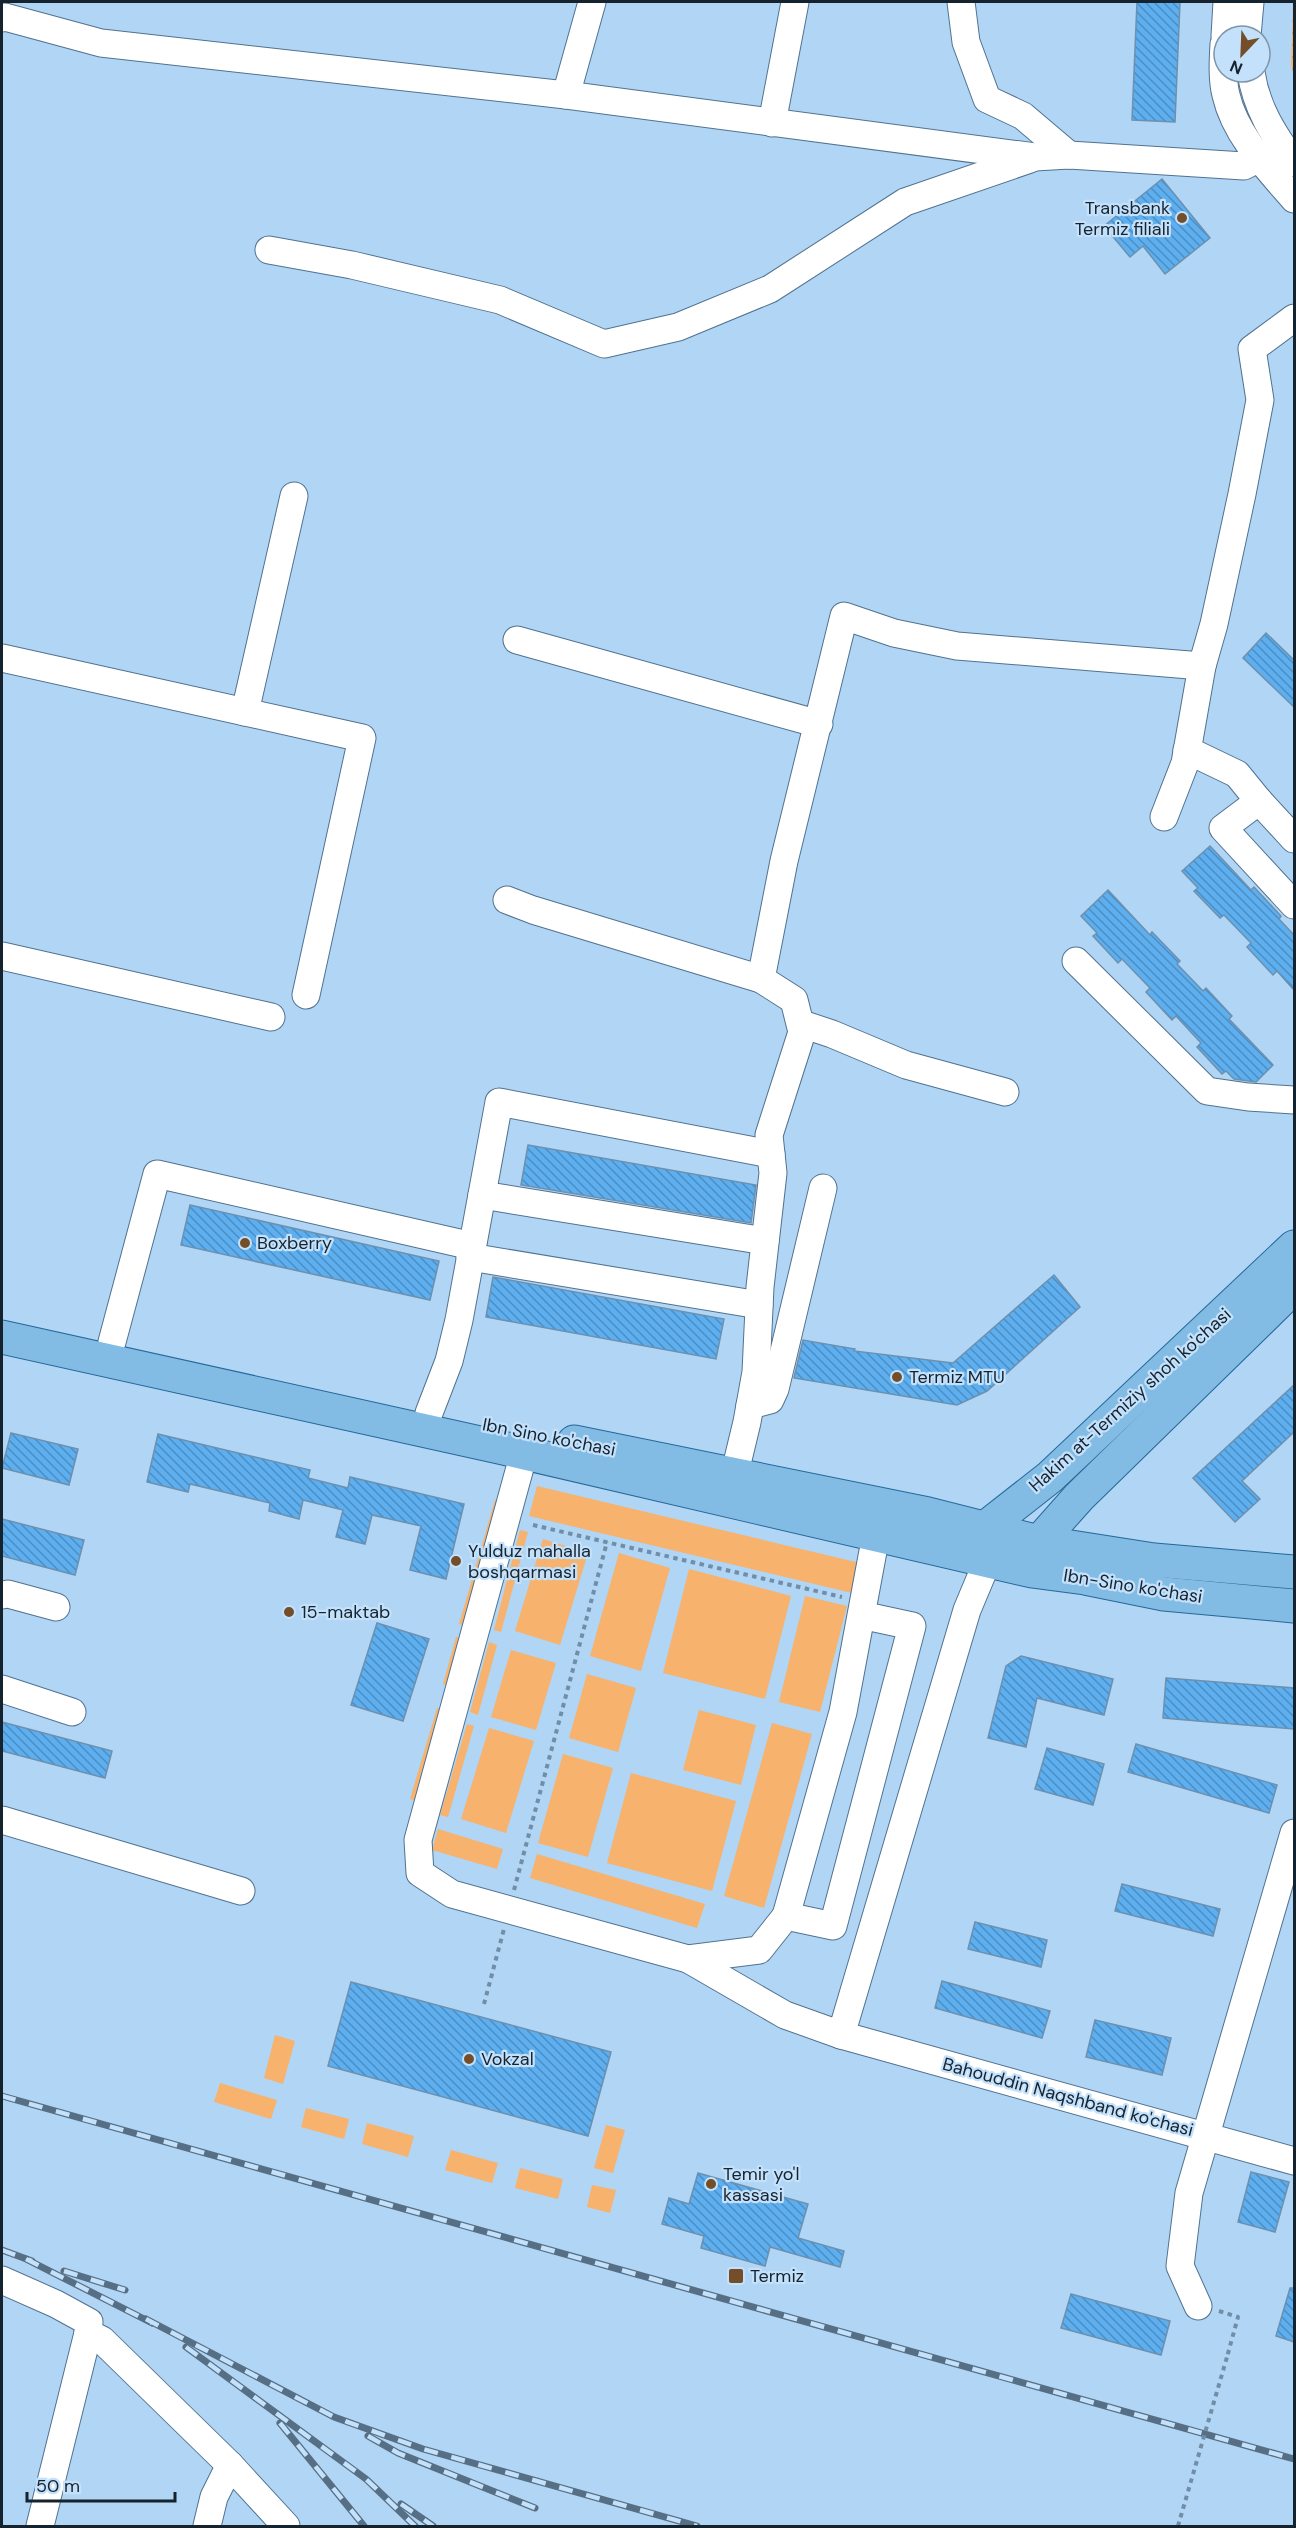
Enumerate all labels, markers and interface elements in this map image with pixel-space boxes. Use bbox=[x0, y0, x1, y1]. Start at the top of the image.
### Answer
north arrow bbox=[1212, 24, 1272, 84]
text: N bbox=[1227, 55, 1246, 79]
place label: Transbank Termiz filiali bbox=[1075, 196, 1170, 241]
marker: Transbank Termiz filiali bbox=[1175, 211, 1189, 225]
place label: Boxberry bbox=[257, 1231, 332, 1255]
marker: Boxberry bbox=[238, 1236, 252, 1250]
street label: Hakim at-Termiziy shoh ko'chasi bbox=[1024, 1303, 1236, 1497]
place label: Termiz MTU bbox=[909, 1365, 1005, 1389]
marker: Termiz MTU bbox=[890, 1370, 904, 1384]
street label: Ibn Sino ko'chasi bbox=[480, 1412, 618, 1462]
place label: Yulduz mahalla boshqarmasi bbox=[468, 1539, 591, 1584]
marker: Yulduz mahalla boshqarmasi bbox=[449, 1554, 463, 1568]
street label: Ibn-Sino ko'chasi bbox=[1062, 1563, 1204, 1609]
place label: 15-maktab bbox=[301, 1600, 390, 1624]
marker: 15-maktab bbox=[282, 1605, 296, 1619]
place label: Vokzal bbox=[481, 2047, 534, 2071]
marker: Vokzal bbox=[462, 2052, 476, 2066]
street label: Bahouddin Naqshband ko'chasi bbox=[940, 2052, 1196, 2142]
place label: Temir yo'l kassasi bbox=[723, 2162, 799, 2207]
marker: Temir yo'l kassasi bbox=[704, 2177, 718, 2191]
place label: Termiz bbox=[750, 2264, 804, 2288]
marker: Termiz bbox=[727, 2267, 745, 2285]
scale bar bbox=[27, 2465, 176, 2503]
text: 50 m bbox=[36, 2474, 80, 2498]

